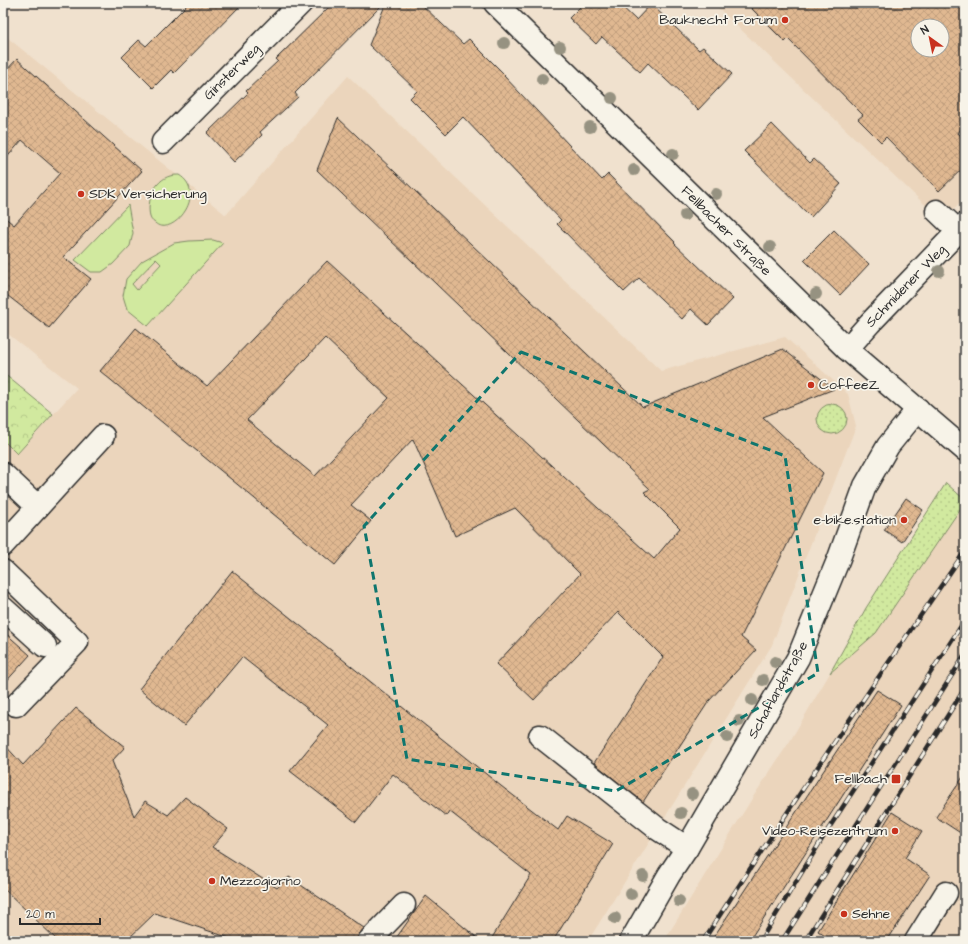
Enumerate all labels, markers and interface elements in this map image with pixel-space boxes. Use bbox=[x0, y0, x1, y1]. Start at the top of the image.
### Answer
place label: Bauknecht Forum bbox=[659, 10, 777, 30]
marker: Bauknecht Forum bbox=[780, 15, 790, 25]
north arrow bbox=[910, 18, 950, 58]
text: N bbox=[918, 22, 932, 38]
street label: Ginsterweg bbox=[199, 39, 265, 105]
street label: Fellbacher Straße bbox=[676, 181, 776, 281]
place label: SDK Versicherung bbox=[89, 184, 207, 204]
marker: SDK Versicherung bbox=[76, 189, 86, 199]
street label: Schmidener Weg bbox=[861, 240, 951, 332]
place label: CoffeeZ bbox=[819, 375, 880, 395]
marker: CoffeeZ bbox=[806, 380, 816, 390]
place label: e-bike.station bbox=[813, 510, 896, 530]
marker: e-bike.station bbox=[899, 515, 909, 525]
street label: Schaflandstraße bbox=[743, 637, 813, 742]
place label: Fellbach bbox=[835, 769, 887, 789]
marker: Fellbach bbox=[890, 773, 902, 785]
place label: Video-Reisezentrum bbox=[762, 821, 887, 841]
marker: Video-Reisezentrum bbox=[890, 826, 900, 836]
place label: Mezzogiorno bbox=[220, 871, 301, 891]
marker: Mezzogiorno bbox=[207, 876, 217, 886]
scale bar bbox=[20, 900, 100, 926]
place label: Sehne bbox=[852, 904, 891, 924]
text: 20 m bbox=[26, 906, 55, 923]
marker: Sehne bbox=[839, 909, 849, 919]

